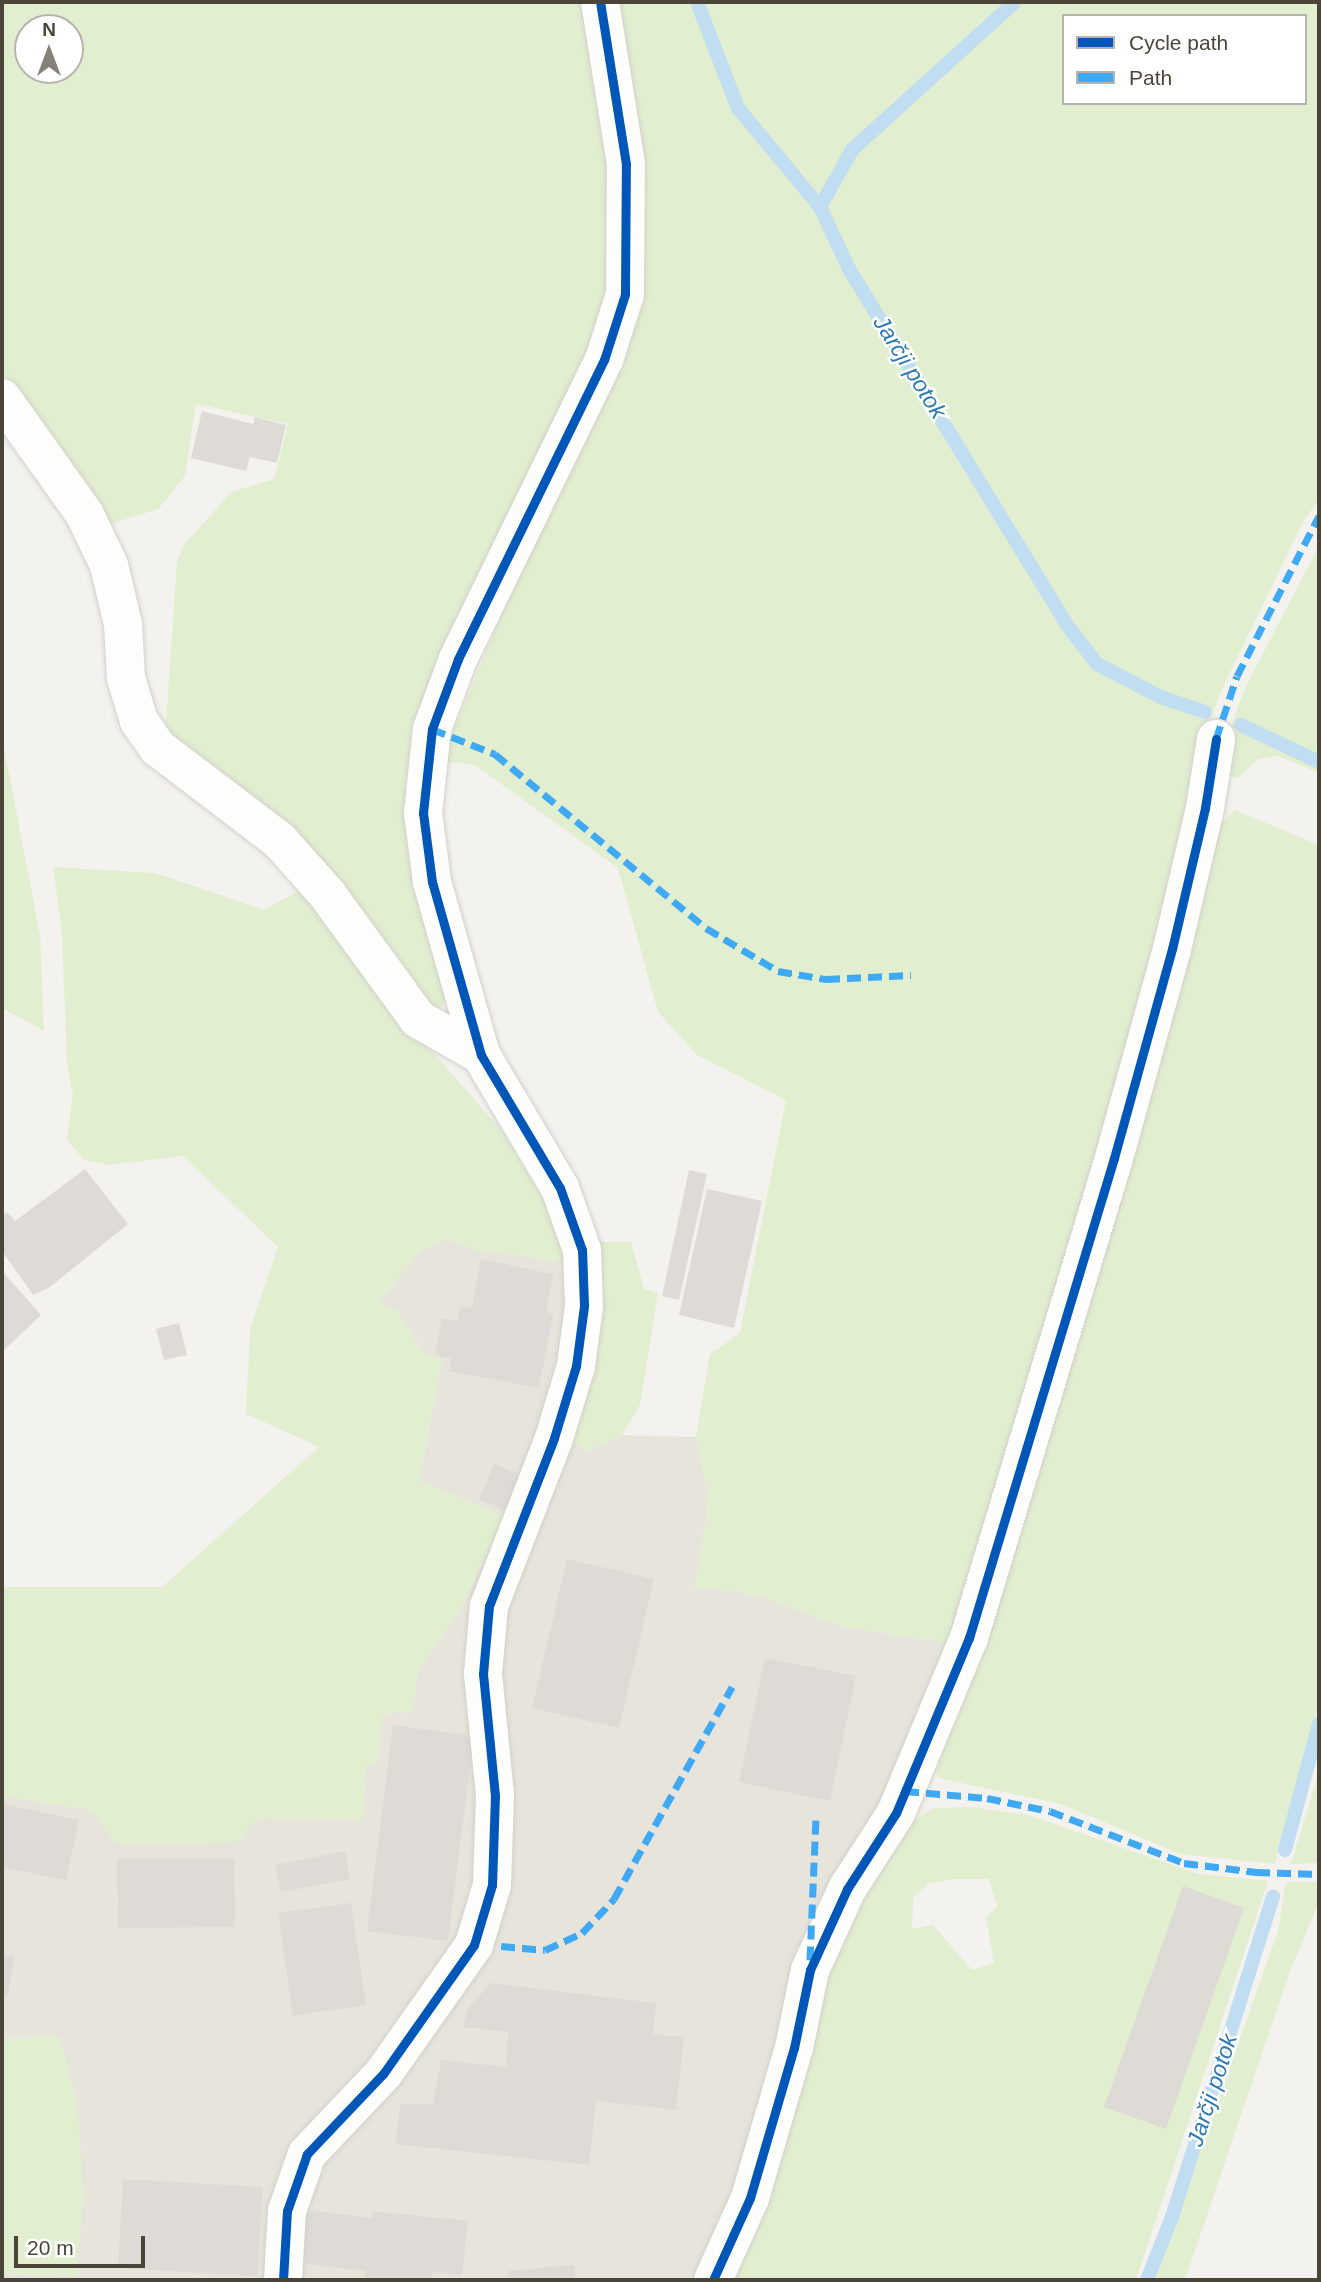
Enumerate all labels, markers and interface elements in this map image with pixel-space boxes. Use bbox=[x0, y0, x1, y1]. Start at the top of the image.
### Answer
north arrow bbox=[14, 14, 84, 84]
legend bbox=[1062, 14, 1307, 105]
text: N bbox=[42, 19, 56, 40]
text: Cycle path bbox=[1129, 31, 1228, 54]
text: Path bbox=[1129, 66, 1172, 89]
water label: Jarčji potok bbox=[867, 310, 953, 424]
water label: Jarčji potok bbox=[1181, 2030, 1243, 2150]
scale bar bbox=[18, 2222, 149, 2266]
text: 20 m bbox=[27, 2236, 74, 2259]

